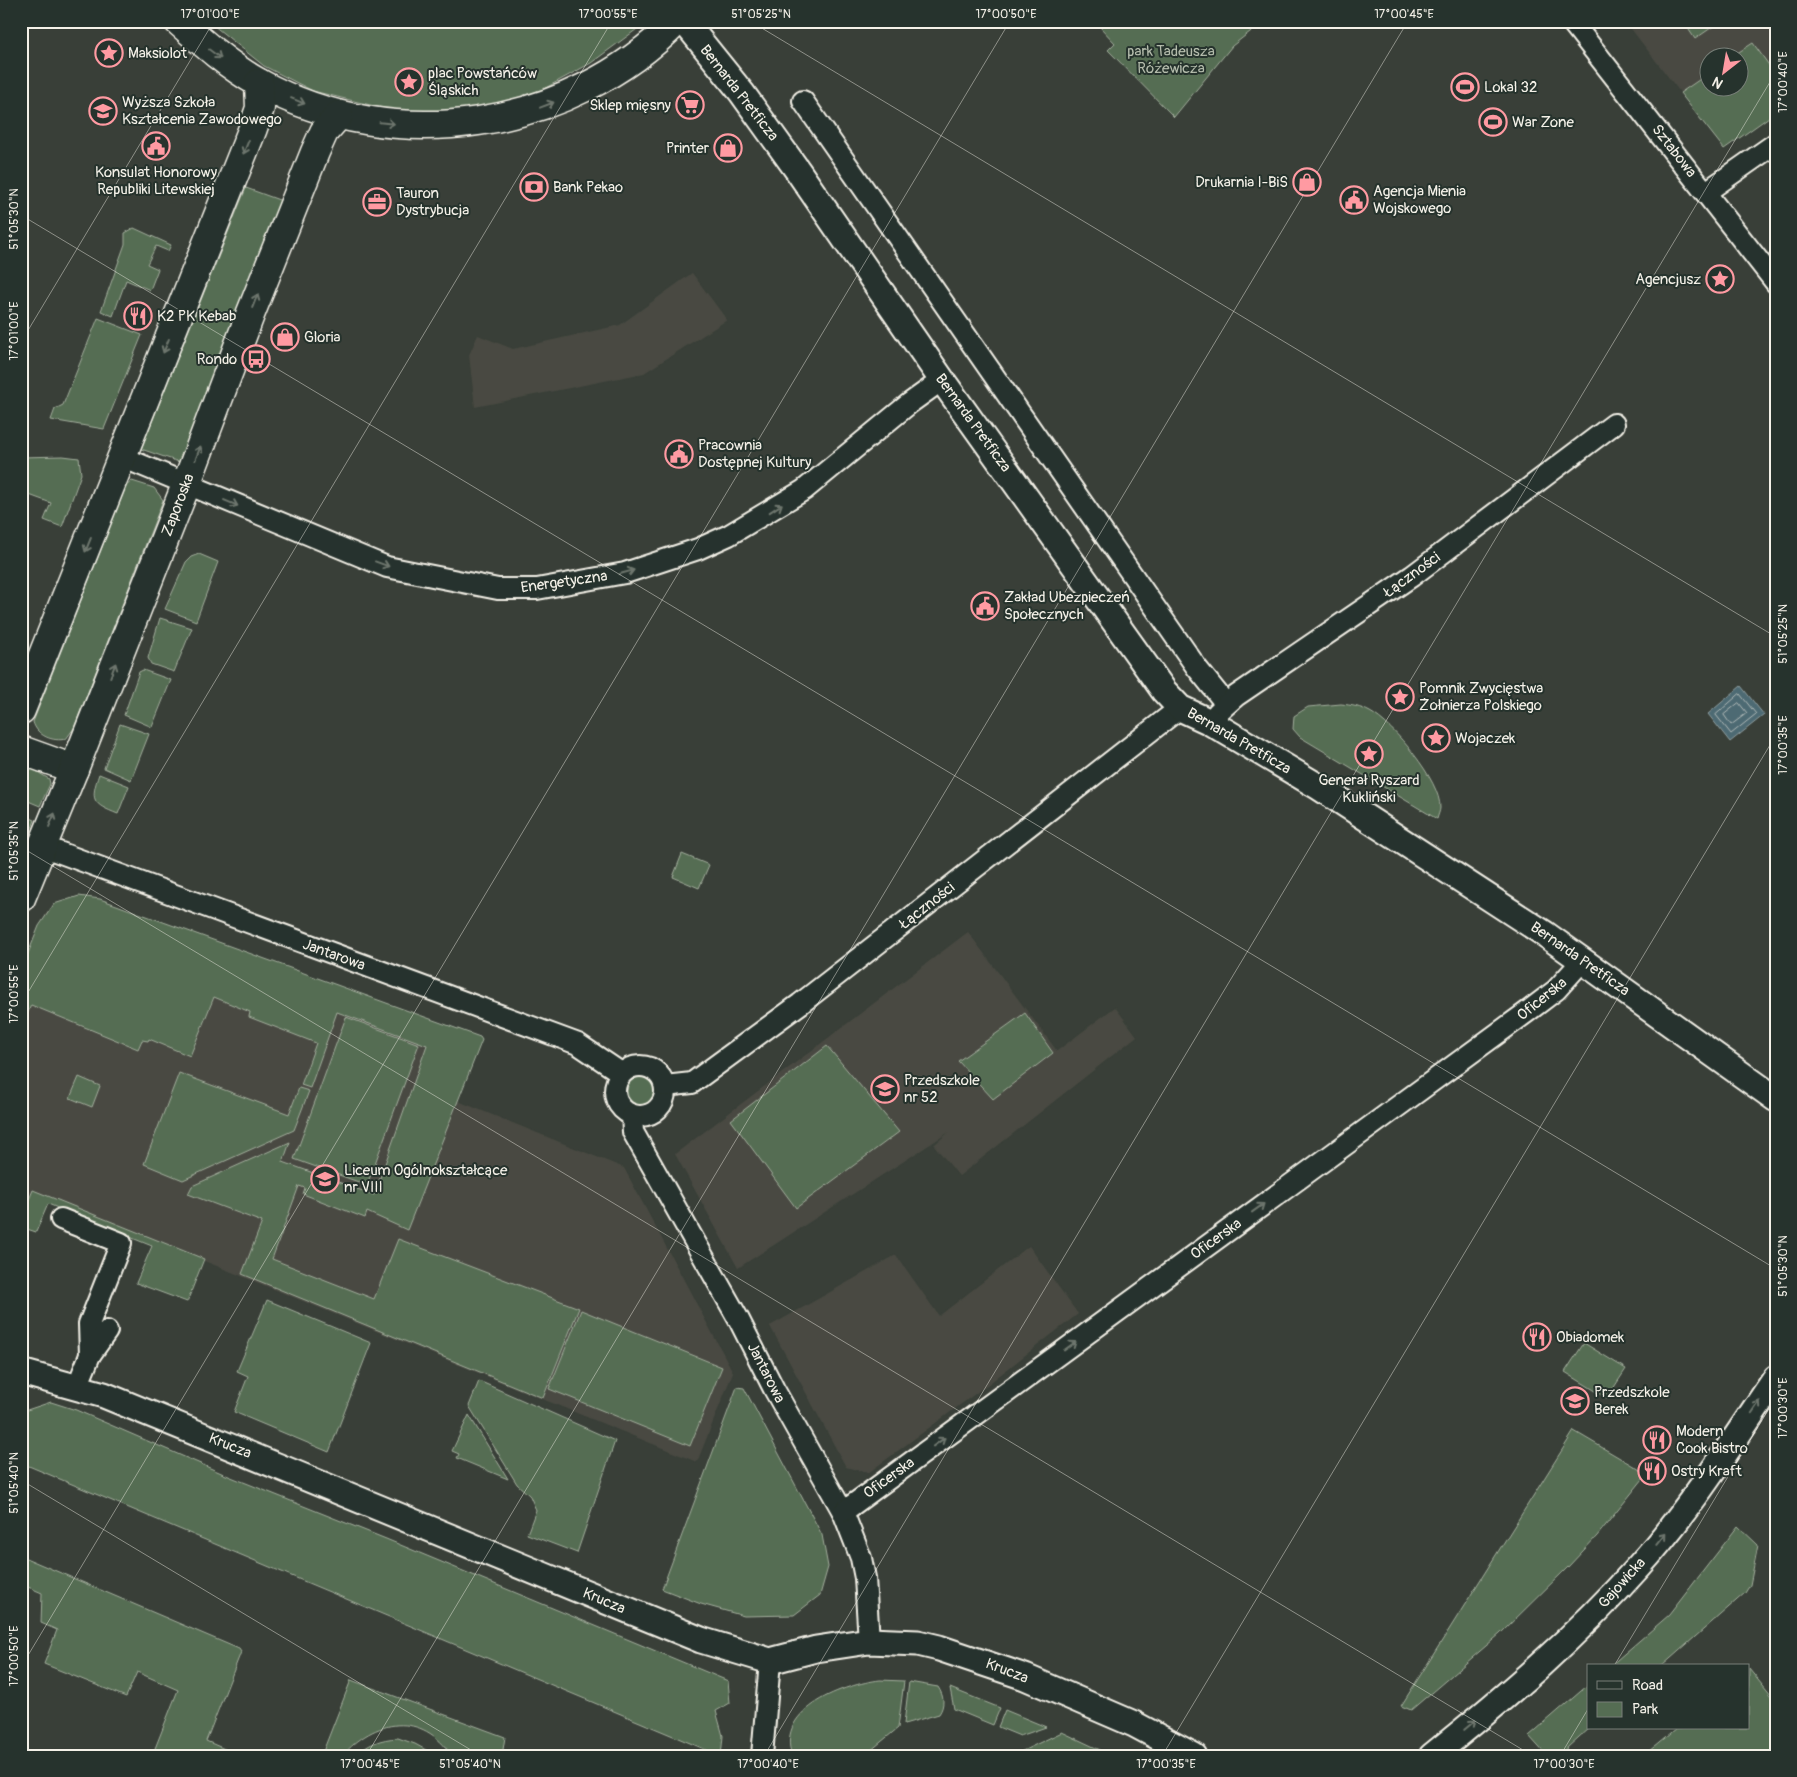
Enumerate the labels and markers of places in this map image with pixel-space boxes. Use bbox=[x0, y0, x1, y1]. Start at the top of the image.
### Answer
place icon: Maksiolot bbox=[94, 38, 124, 68]
place label: Maksiolot bbox=[128, 44, 188, 63]
place label: plac Powstańców Śląskich bbox=[428, 64, 537, 100]
place icon: plac Powstańców Śląskich bbox=[394, 67, 424, 97]
sports icon: Lokal 32 bbox=[1450, 72, 1480, 102]
place label: Lokal 32 bbox=[1484, 78, 1537, 97]
supermarket icon: Sklep mięsny bbox=[675, 90, 705, 120]
place label: Wyższa Szkoła Kształcenia Zawodowego bbox=[122, 93, 282, 129]
school or university icon: Wyższa Szkoła Kształcenia Zawodowego bbox=[88, 96, 118, 126]
place label: Sklep mięsny bbox=[589, 96, 672, 115]
sports icon: War Zone bbox=[1478, 107, 1508, 137]
place label: War Zone bbox=[1512, 113, 1574, 132]
public building icon: Konsulat Honorowy Republiki Litewskiej bbox=[141, 131, 171, 161]
shop icon: Printer bbox=[713, 133, 743, 163]
place label: Printer bbox=[666, 139, 710, 158]
place label: Konsulat Honorowy Republiki Litewskiej bbox=[95, 163, 218, 199]
shop icon: Drukarnia I-BiS bbox=[1292, 167, 1322, 197]
bank icon: Bank Pekao bbox=[519, 172, 549, 202]
place label: Drukarnia I-BiS bbox=[1195, 173, 1288, 192]
place label: Bank Pekao bbox=[553, 178, 623, 197]
place label: Agencja Mienia Wojskowego bbox=[1373, 182, 1466, 218]
place label: Tauron Dystrybucja bbox=[396, 184, 469, 220]
public building icon: Agencja Mienia Wojskowego bbox=[1339, 185, 1369, 215]
office icon: Tauron Dystrybucja bbox=[362, 187, 392, 217]
place icon: Agencjusz bbox=[1705, 264, 1735, 294]
place label: Agencjusz bbox=[1635, 270, 1701, 289]
restaurant icon: K2 PK Kebab bbox=[123, 301, 153, 331]
place label: K2 PK Kebab bbox=[157, 307, 236, 326]
shop icon: Gloria bbox=[270, 322, 300, 352]
place label: Gloria bbox=[304, 328, 340, 347]
bus stop icon: Rondo bbox=[241, 344, 271, 374]
place label: Rondo bbox=[197, 350, 237, 369]
place label: Pracownia Dostępnej Kultury bbox=[698, 436, 812, 472]
public building icon: Pracownia Dostępnej Kultury bbox=[664, 439, 694, 469]
place label: Zakład Ubezpieczeń Społecznych bbox=[1004, 588, 1130, 624]
public building icon: Zakład Ubezpieczeń Społecznych bbox=[970, 591, 1000, 621]
place label: Pomnik Zwycięstwa Żołnierza Polskiego bbox=[1419, 679, 1543, 715]
place icon: Pomnik Zwycięstwa Żołnierza Polskiego bbox=[1385, 682, 1415, 712]
place icon: Wojaczek bbox=[1421, 723, 1451, 753]
place label: Wojaczek bbox=[1455, 729, 1516, 748]
place icon: Generał Ryszard Kukliński bbox=[1354, 739, 1384, 769]
place label: Generał Ryszard Kukliński bbox=[1318, 771, 1420, 807]
place label: Przedszkole nr 52 bbox=[904, 1071, 980, 1107]
school or university icon: Przedszkole nr 52 bbox=[870, 1074, 900, 1104]
place label: Liceum Ogólnokształcące nr VIII bbox=[344, 1161, 508, 1197]
school or university icon: Liceum Ogólnokształcące nr VIII bbox=[310, 1164, 340, 1194]
restaurant icon: Obiadomek bbox=[1522, 1322, 1552, 1352]
place label: Obiadomek bbox=[1556, 1328, 1625, 1347]
place label: Przedszkole Berek bbox=[1594, 1383, 1670, 1419]
school or university icon: Przedszkole Berek bbox=[1560, 1386, 1590, 1416]
place label: Modern Cook Bistro bbox=[1676, 1422, 1748, 1458]
restaurant icon: Modern Cook Bistro bbox=[1642, 1425, 1672, 1455]
restaurant icon: Ostry Kraft bbox=[1637, 1456, 1667, 1486]
place label: Ostry Kraft bbox=[1671, 1462, 1743, 1481]

